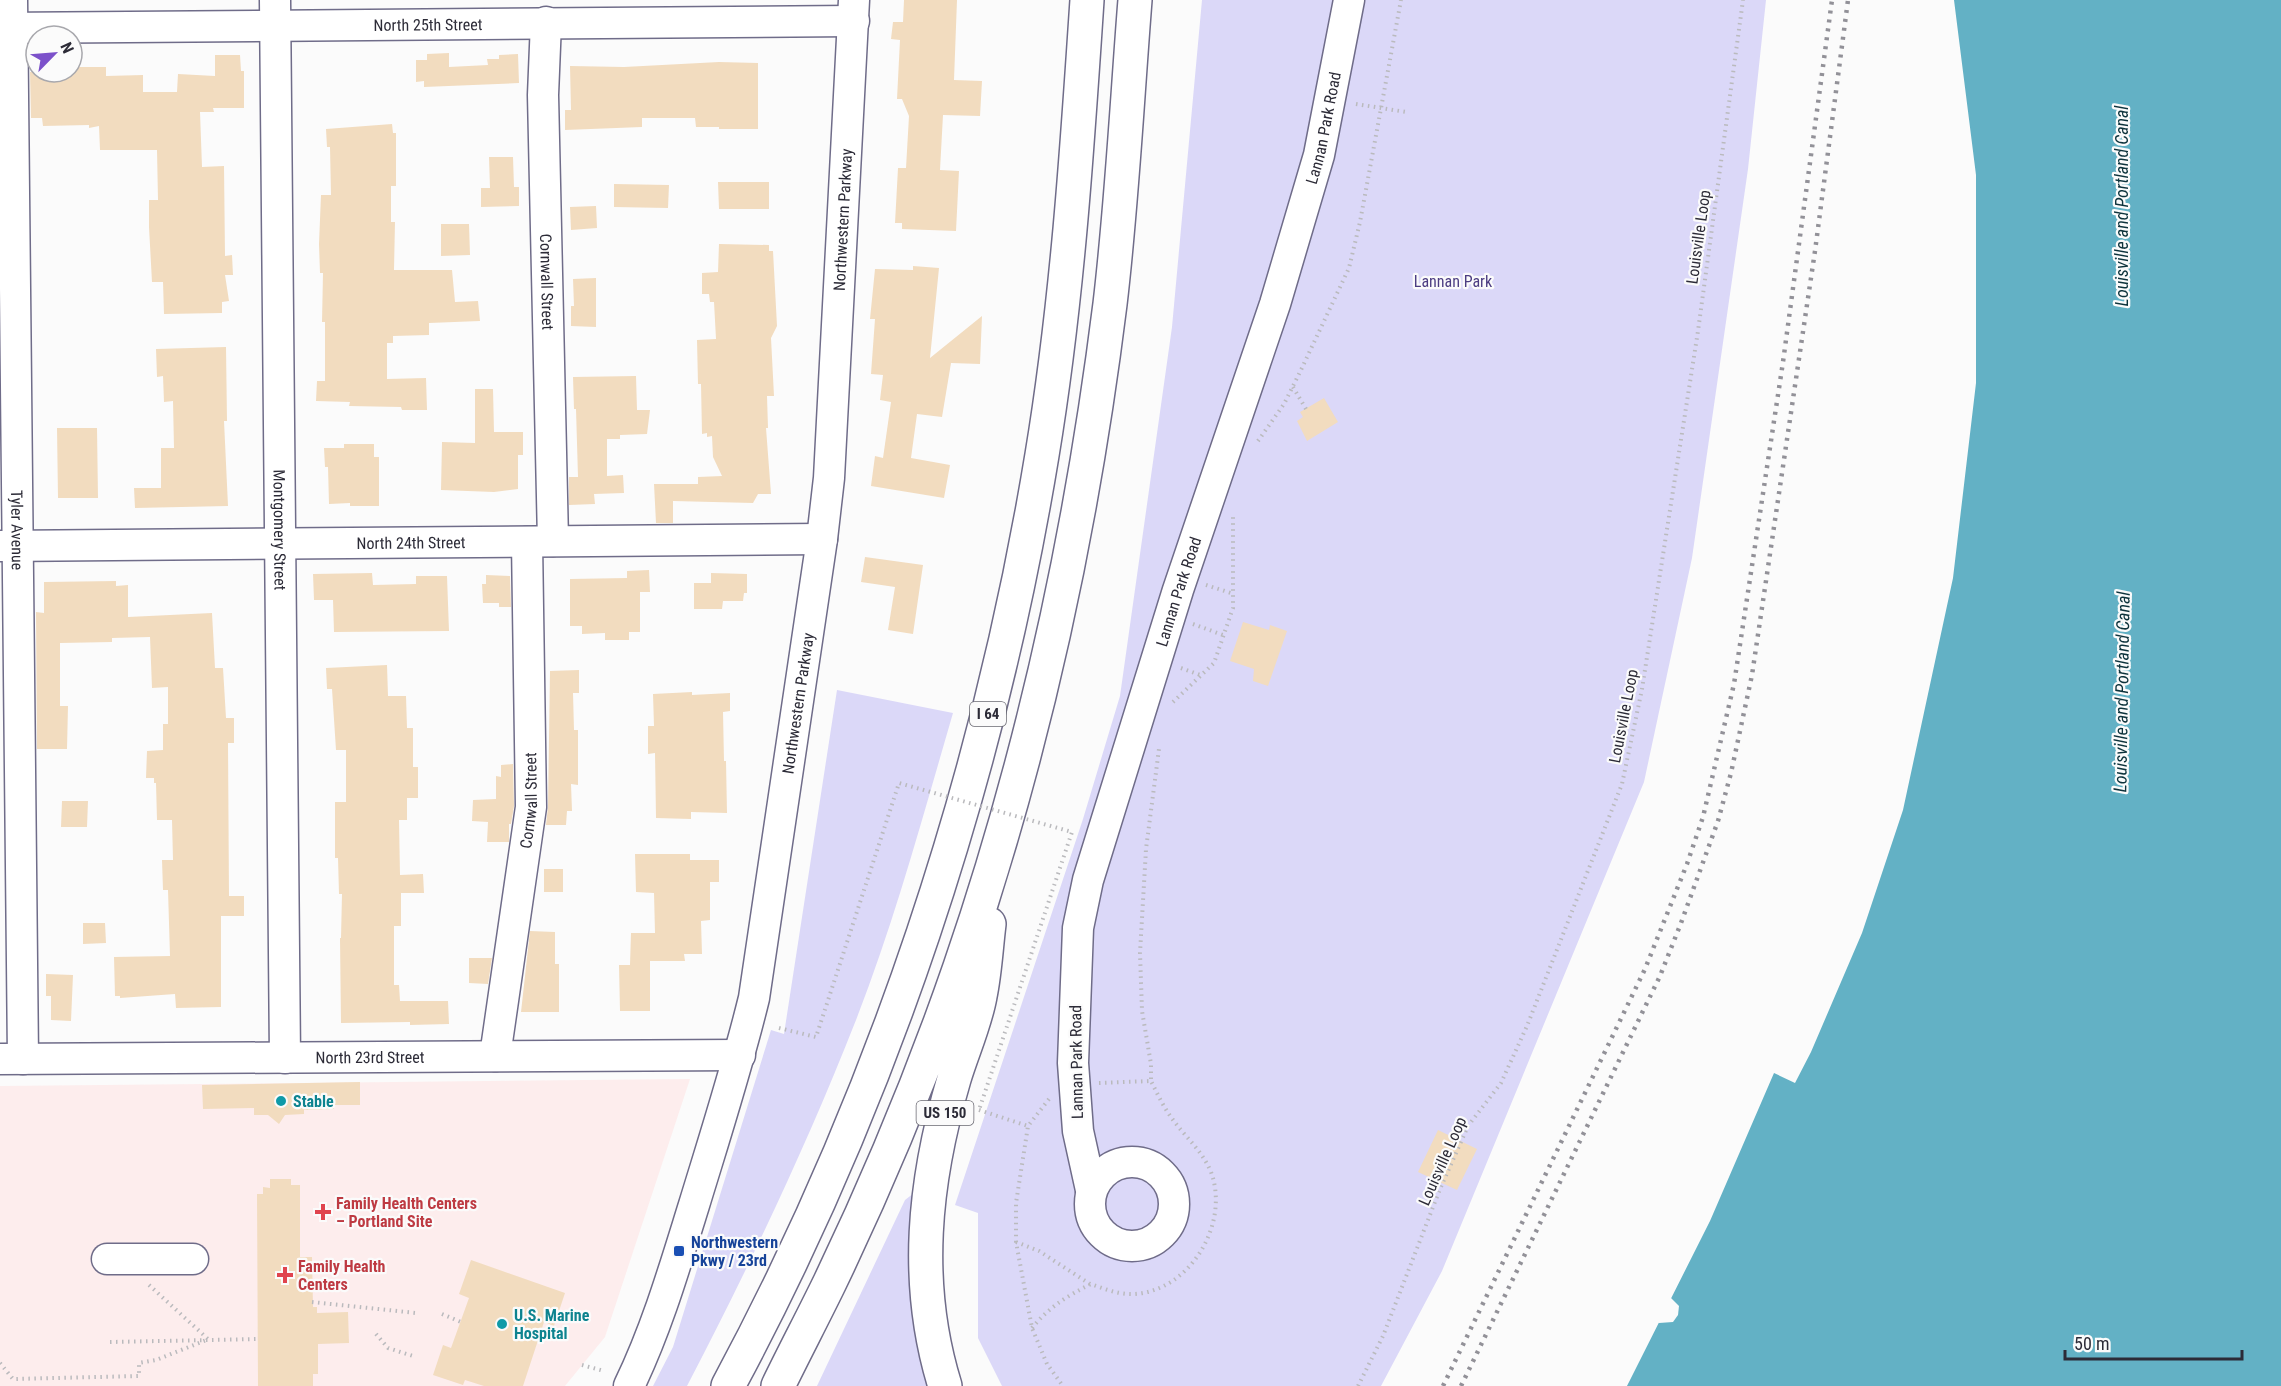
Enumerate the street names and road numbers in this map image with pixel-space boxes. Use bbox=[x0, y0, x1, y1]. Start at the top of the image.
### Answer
street label: North 25th Street bbox=[374, 15, 483, 35]
street label: Lannan Park Road bbox=[1302, 70, 1345, 186]
street label: Northwestern Parkway bbox=[830, 148, 856, 292]
street label: Louisville Loop bbox=[1682, 189, 1715, 285]
street label: Cornwall Street bbox=[536, 234, 557, 331]
street label: Montgomery Street bbox=[269, 469, 290, 591]
street label: Tyler Avenue bbox=[7, 490, 27, 570]
street label: North 24th Street bbox=[357, 533, 466, 553]
street label: Lannan Park Road bbox=[1152, 534, 1205, 649]
street label: Northwestern Parkway bbox=[778, 631, 818, 775]
street label: Louisville Loop bbox=[1605, 668, 1642, 765]
road number: I 64 bbox=[970, 702, 1006, 726]
street label: Cornwall Street bbox=[516, 752, 541, 850]
street label: Lannan Park Road bbox=[1066, 1005, 1087, 1119]
street label: North 23rd Street bbox=[315, 1048, 425, 1067]
road number: US 150 bbox=[916, 1101, 974, 1125]
street label: Louisville Loop bbox=[1414, 1114, 1470, 1208]

